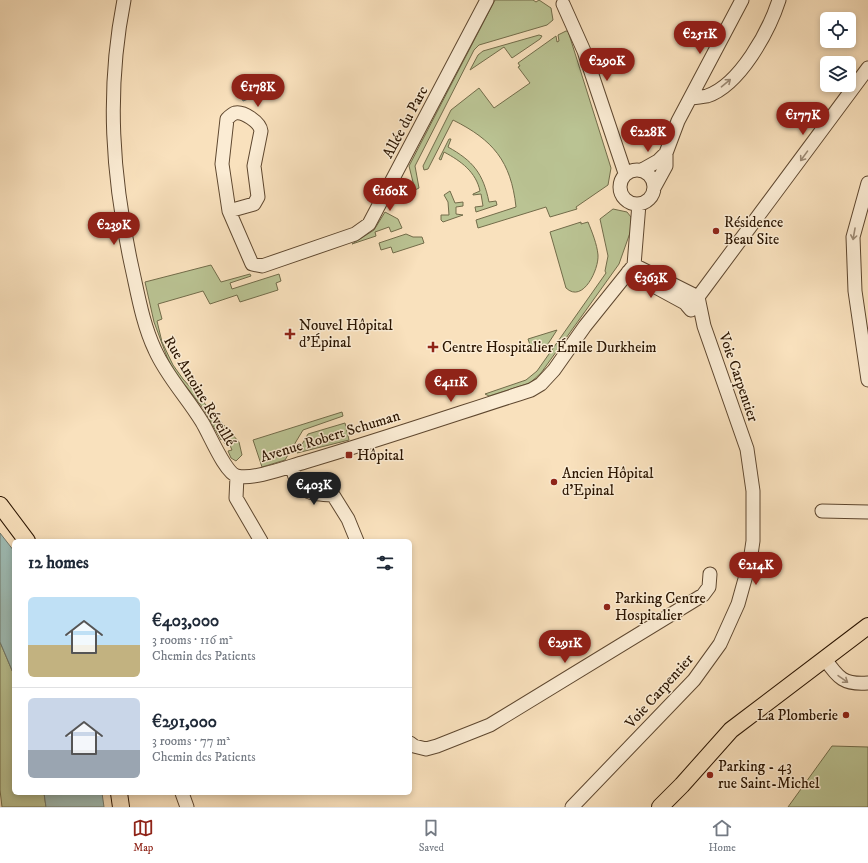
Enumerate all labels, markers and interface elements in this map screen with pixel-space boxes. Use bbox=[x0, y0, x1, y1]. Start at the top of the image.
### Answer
map controls bbox=[820, 12, 856, 92]
button: locate bbox=[820, 12, 856, 48]
pin: €251K bbox=[672, 21, 728, 55]
text: €251K bbox=[683, 26, 717, 42]
pin: €290K bbox=[579, 48, 635, 82]
text: €290K bbox=[589, 53, 625, 69]
button: layers bbox=[820, 56, 856, 92]
pin: €178K bbox=[230, 74, 286, 108]
text: €178K bbox=[241, 79, 275, 95]
one-way arrow bbox=[721, 79, 732, 88]
street label: Allée du Parc bbox=[378, 82, 433, 162]
pin: €177K bbox=[775, 102, 831, 136]
text: €177K bbox=[785, 107, 821, 123]
pin: €228K bbox=[620, 119, 676, 153]
text: €228K bbox=[630, 124, 666, 140]
one-way arrow bbox=[799, 150, 808, 161]
pin: €160K bbox=[362, 178, 418, 212]
text: €160K bbox=[372, 183, 408, 199]
pin: €239K bbox=[86, 212, 142, 246]
place label: Résidence Beau Site bbox=[724, 213, 783, 249]
text: €239K bbox=[97, 217, 131, 233]
marker: Résidence Beau Site bbox=[711, 226, 721, 236]
one-way arrow bbox=[850, 227, 858, 240]
pin: €363K bbox=[623, 265, 679, 299]
text: €363K bbox=[634, 270, 668, 286]
place label: Nouvel Hôpital d'Épinal bbox=[299, 316, 393, 352]
marker: Nouvel Hôpital d'Épinal bbox=[284, 328, 296, 340]
street label: Voie Carpentier bbox=[714, 329, 763, 425]
street label: Rue Antoine Réveillé bbox=[159, 333, 240, 450]
place label: Centre Hospitalier Émile Durkheim bbox=[442, 338, 656, 357]
marker: Centre Hospitalier Émile Durkheim bbox=[427, 341, 439, 353]
pin: €411K bbox=[423, 369, 479, 403]
text: €411K bbox=[434, 374, 468, 390]
street label: Avenue Robert Schuman bbox=[258, 406, 403, 467]
place label: Hôpital bbox=[357, 446, 404, 465]
marker: Hôpital bbox=[344, 450, 354, 460]
place label: Ancien Hôpital d'Epinal bbox=[562, 464, 654, 500]
pin: €403K bbox=[286, 472, 342, 506]
text: €403K bbox=[296, 477, 332, 493]
marker: Ancien Hôpital d'Epinal bbox=[549, 477, 559, 487]
text: 12 homes bbox=[28, 552, 89, 574]
icon: filters bbox=[374, 552, 396, 574]
pin: €214K bbox=[728, 552, 784, 586]
text: €214K bbox=[738, 557, 774, 573]
place label: Parking Centre Hospitalier bbox=[615, 589, 706, 625]
marker: Parking Centre Hospitalier bbox=[602, 602, 612, 612]
text: €403,000 bbox=[152, 610, 219, 632]
icon: home bbox=[60, 613, 108, 661]
pin: €291K bbox=[537, 630, 593, 664]
text: 3 rooms · 116 m² bbox=[152, 632, 233, 648]
text: €291K bbox=[548, 635, 582, 651]
text: Chemin des Patients bbox=[152, 648, 256, 664]
street label: Voie Carpentier bbox=[620, 650, 698, 733]
one-way arrow bbox=[837, 675, 848, 683]
place label: La Plomberie bbox=[757, 706, 838, 725]
marker: La Plomberie bbox=[841, 710, 851, 720]
text: €291,000 bbox=[152, 711, 217, 733]
icon: home bbox=[60, 714, 108, 762]
text: 3 rooms · 77 m² bbox=[152, 733, 230, 749]
text: Chemin des Patients bbox=[152, 749, 256, 765]
place label: Parking - 43 rue Saint-Michel bbox=[718, 757, 820, 793]
marker: Parking - 43 rue Saint-Michel bbox=[705, 770, 715, 780]
tab: Map bbox=[132, 817, 154, 855]
tab: Saved bbox=[419, 817, 444, 855]
tab: Home bbox=[709, 817, 736, 855]

